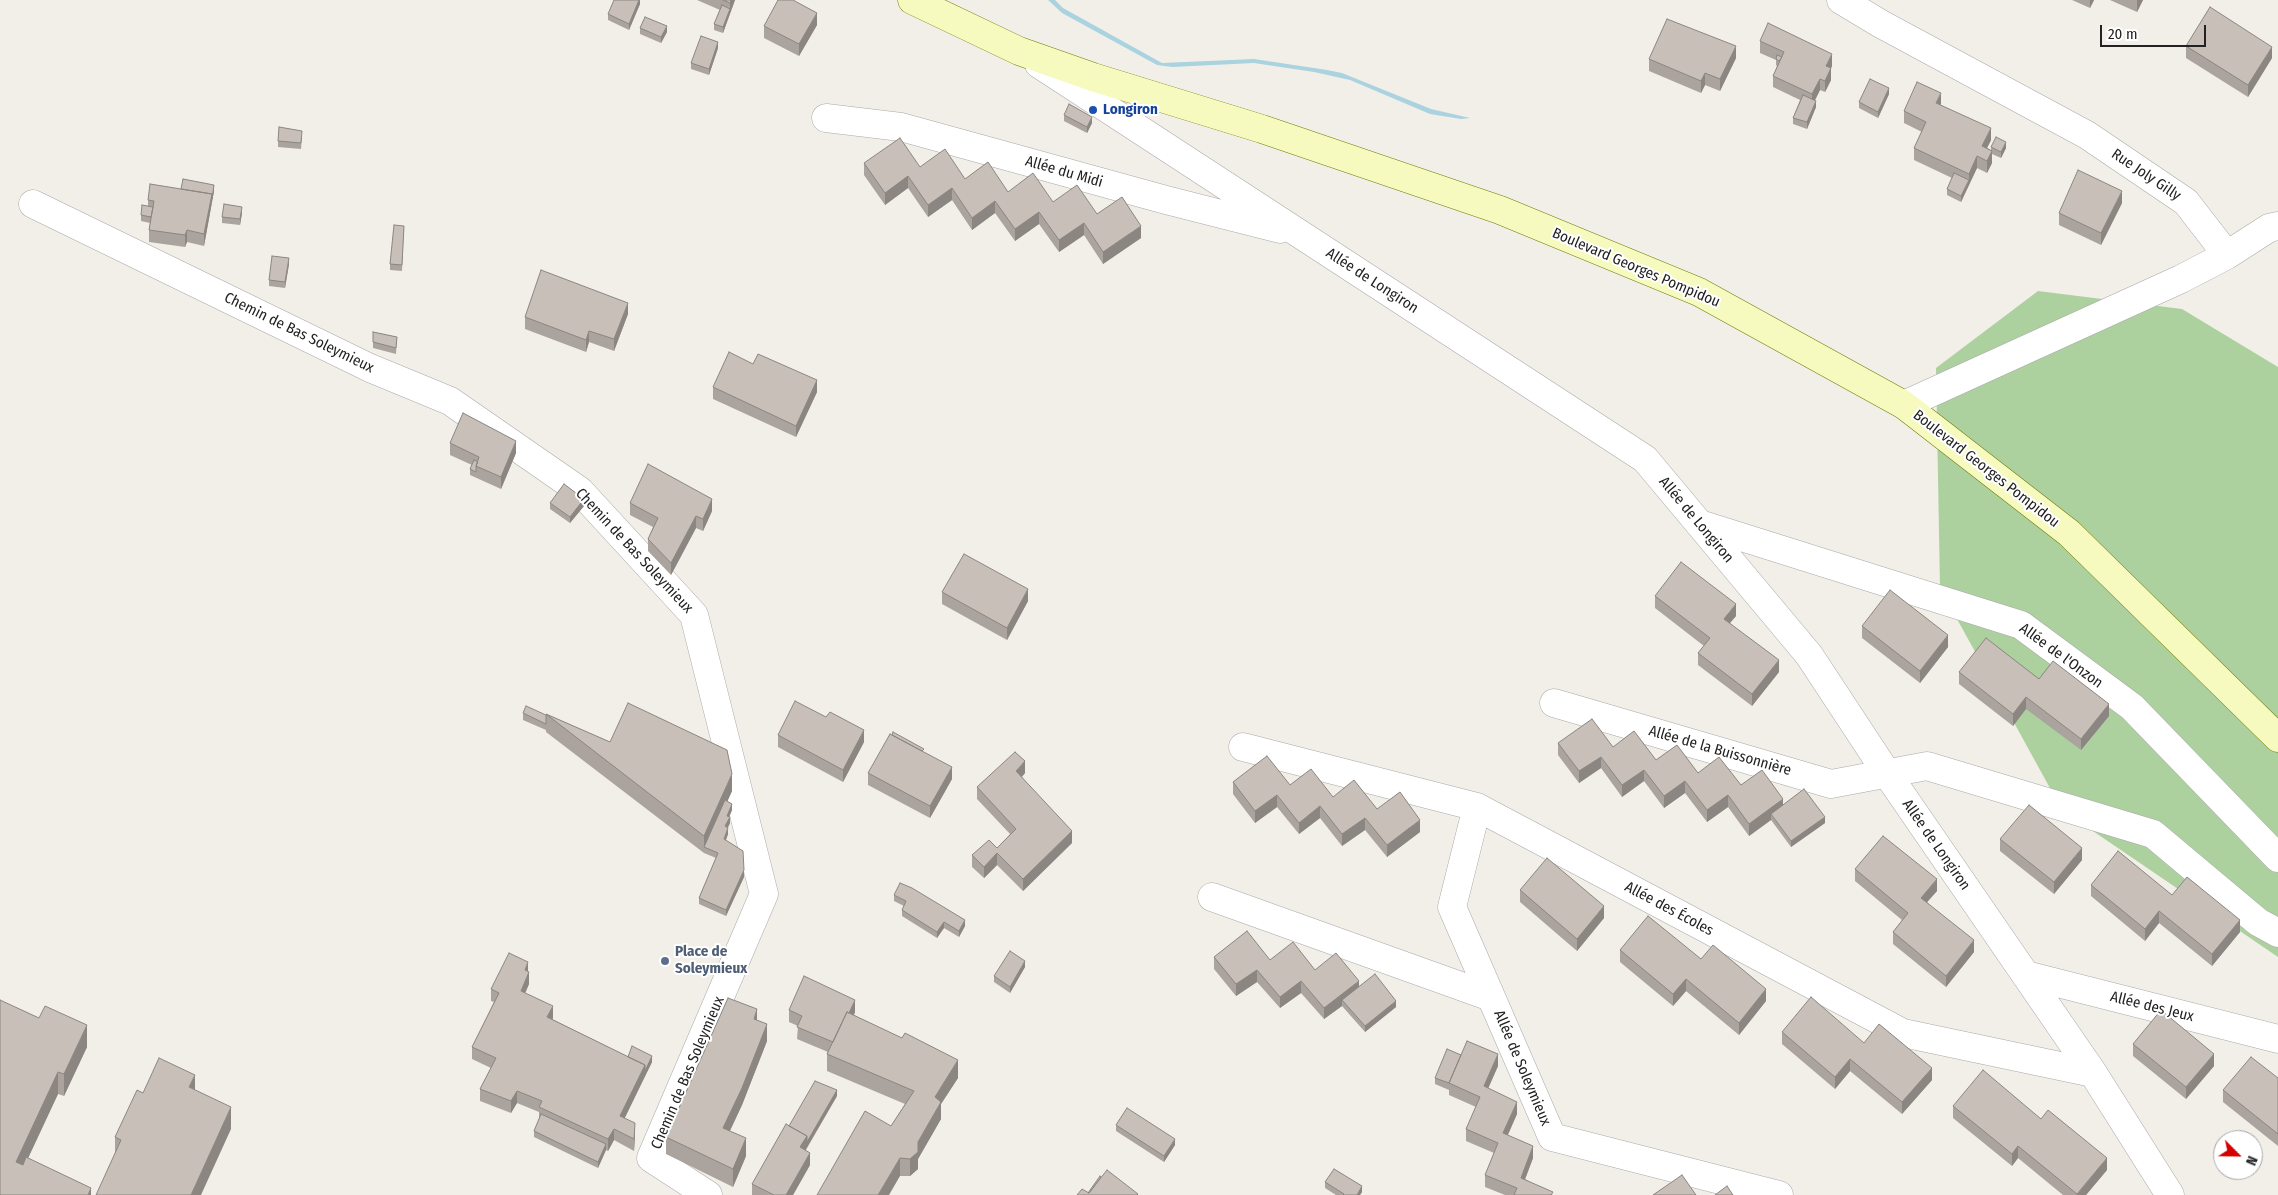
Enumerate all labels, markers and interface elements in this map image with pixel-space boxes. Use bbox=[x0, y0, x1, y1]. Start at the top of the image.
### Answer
scale bar bbox=[2103, 15, 2209, 47]
text: 20 m bbox=[2108, 25, 2138, 43]
place label: Longiron bbox=[1103, 101, 1158, 119]
marker: Longiron bbox=[1087, 104, 1099, 116]
street label: Rue Joly Gilly bbox=[2108, 145, 2184, 205]
street label: Allée du Midi bbox=[1023, 152, 1105, 192]
street label: Boulevard Georges Pompidou bbox=[1549, 224, 1723, 312]
street label: Allée de Longiron bbox=[1322, 244, 1422, 318]
street label: Chemin de Bas Soleymieux bbox=[221, 289, 377, 377]
street label: Boulevard Georges Pompidou bbox=[1909, 406, 2063, 532]
street label: Allée de Longiron bbox=[1655, 473, 1737, 567]
street label: Chemin de Bas Soleymieux bbox=[571, 485, 697, 617]
street label: Allée de l'Onzon bbox=[2016, 620, 2106, 692]
street label: Allée de la Buissonnière bbox=[1647, 722, 1793, 780]
street label: Allée de Longiron bbox=[1898, 796, 1974, 894]
street label: Allée des Écoles bbox=[1622, 878, 1716, 940]
place label: Place de Soleymieux bbox=[675, 943, 747, 978]
marker: Place de Soleymieux bbox=[659, 955, 671, 967]
street label: Allée des Jeux bbox=[2108, 988, 2196, 1026]
street label: Chemin de Bas Soleymieux bbox=[648, 994, 728, 1152]
street label: Allée de Soleymieux bbox=[1490, 1008, 1554, 1128]
north arrow bbox=[2213, 1130, 2263, 1180]
text: N bbox=[2242, 1153, 2261, 1168]

